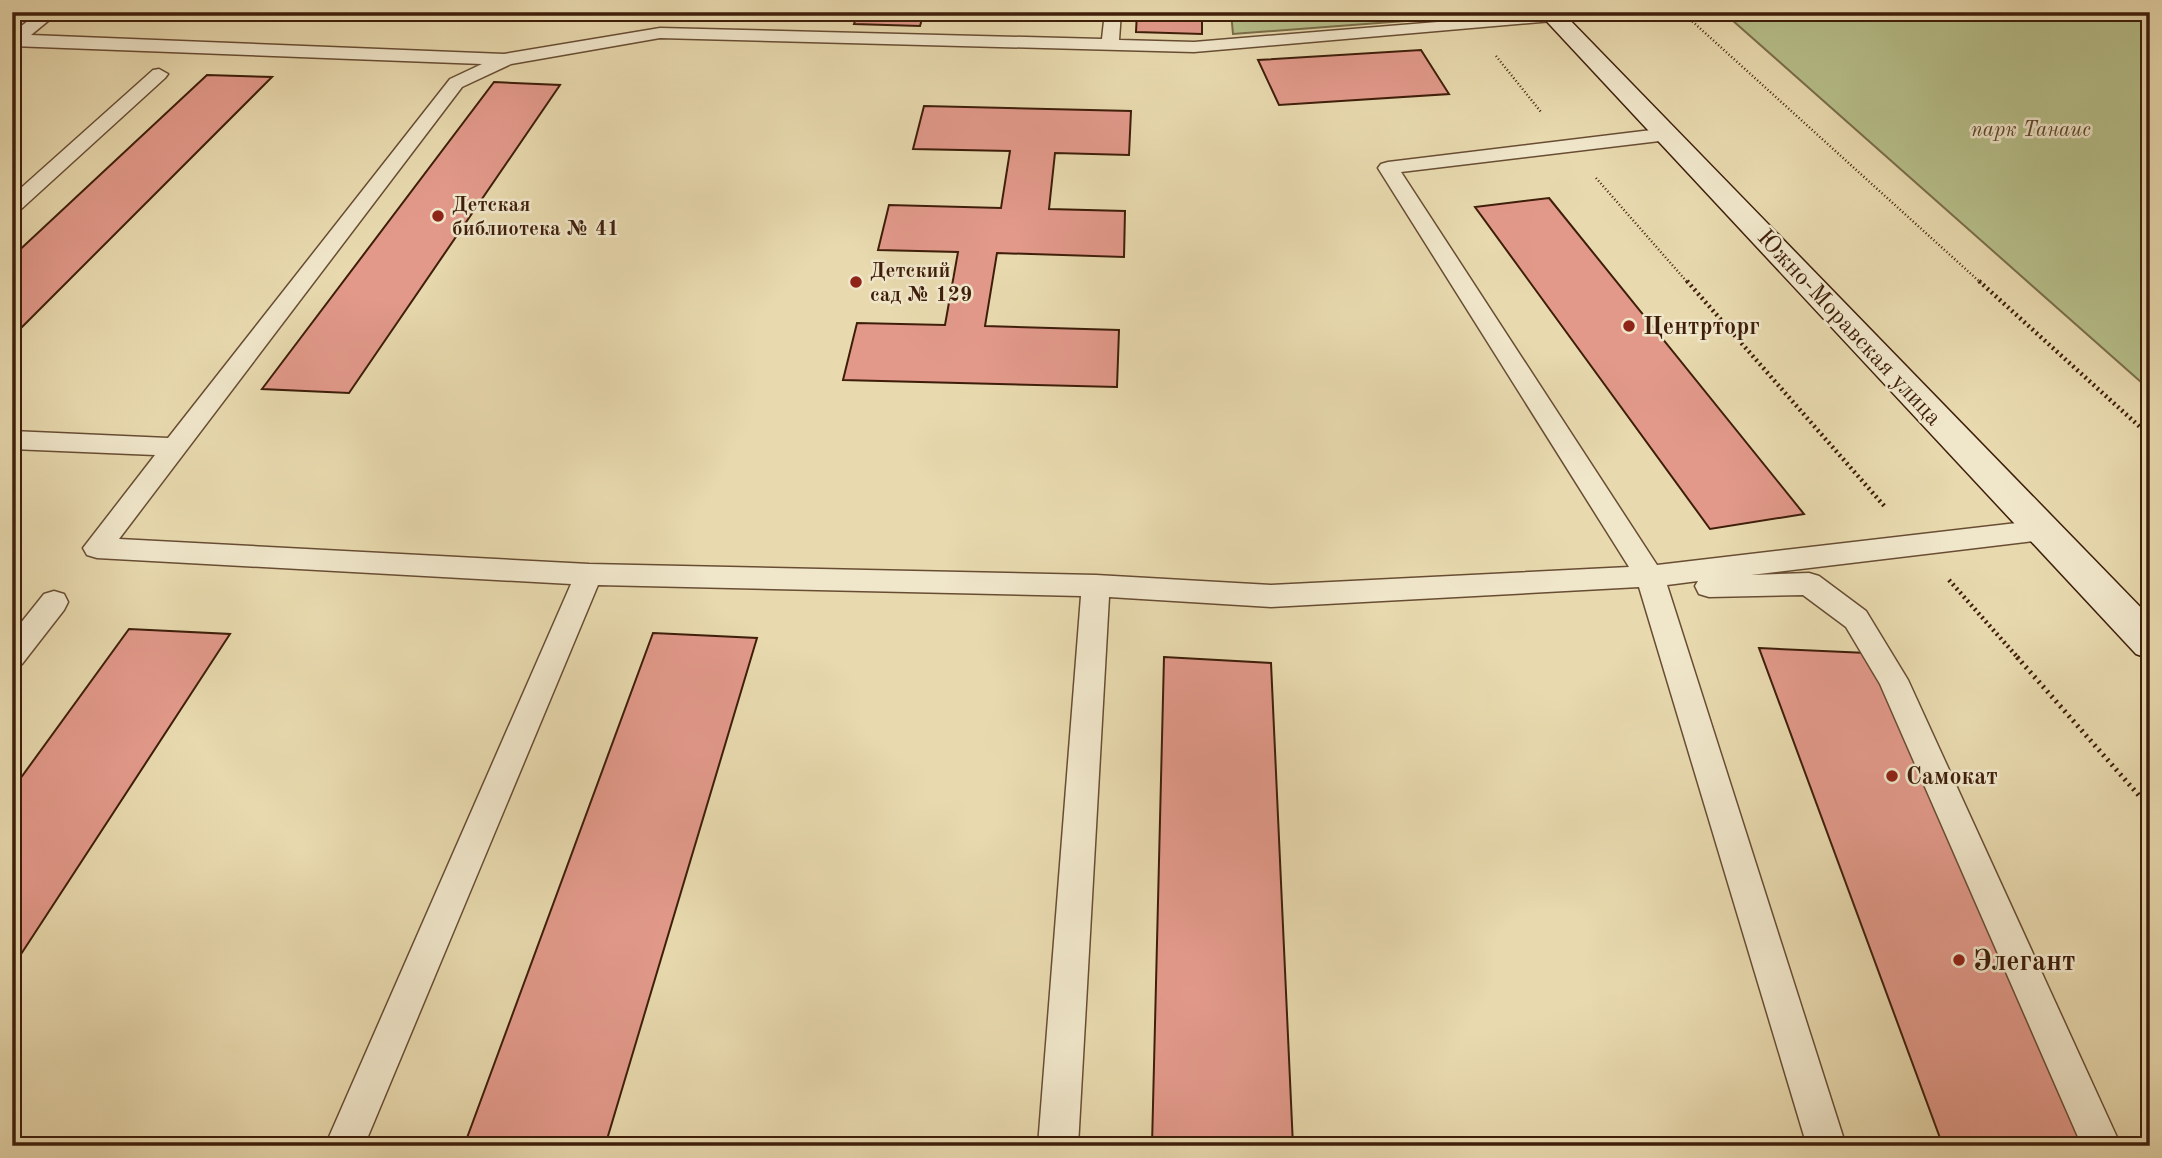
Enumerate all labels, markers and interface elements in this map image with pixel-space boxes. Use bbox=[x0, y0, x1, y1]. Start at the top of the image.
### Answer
park label: парк Танаис bbox=[1971, 120, 2091, 141]
place label: Детская библиотека № 41 bbox=[452, 195, 619, 240]
marker: Детская библиотека № 41 bbox=[430, 208, 446, 224]
street label: Южно-Моравская улица bbox=[1752, 226, 1945, 431]
place label: Детский сад № 129 bbox=[870, 261, 972, 306]
marker: Детский сад № 129 bbox=[848, 274, 864, 290]
place label: Центрторг bbox=[1643, 316, 1760, 340]
marker: Центрторг bbox=[1621, 318, 1637, 334]
place label: Самокат bbox=[1906, 766, 1998, 790]
marker: Самокат bbox=[1884, 768, 1900, 784]
place label: Элегант bbox=[1973, 948, 2076, 977]
marker: Элегант bbox=[1951, 952, 1967, 968]

